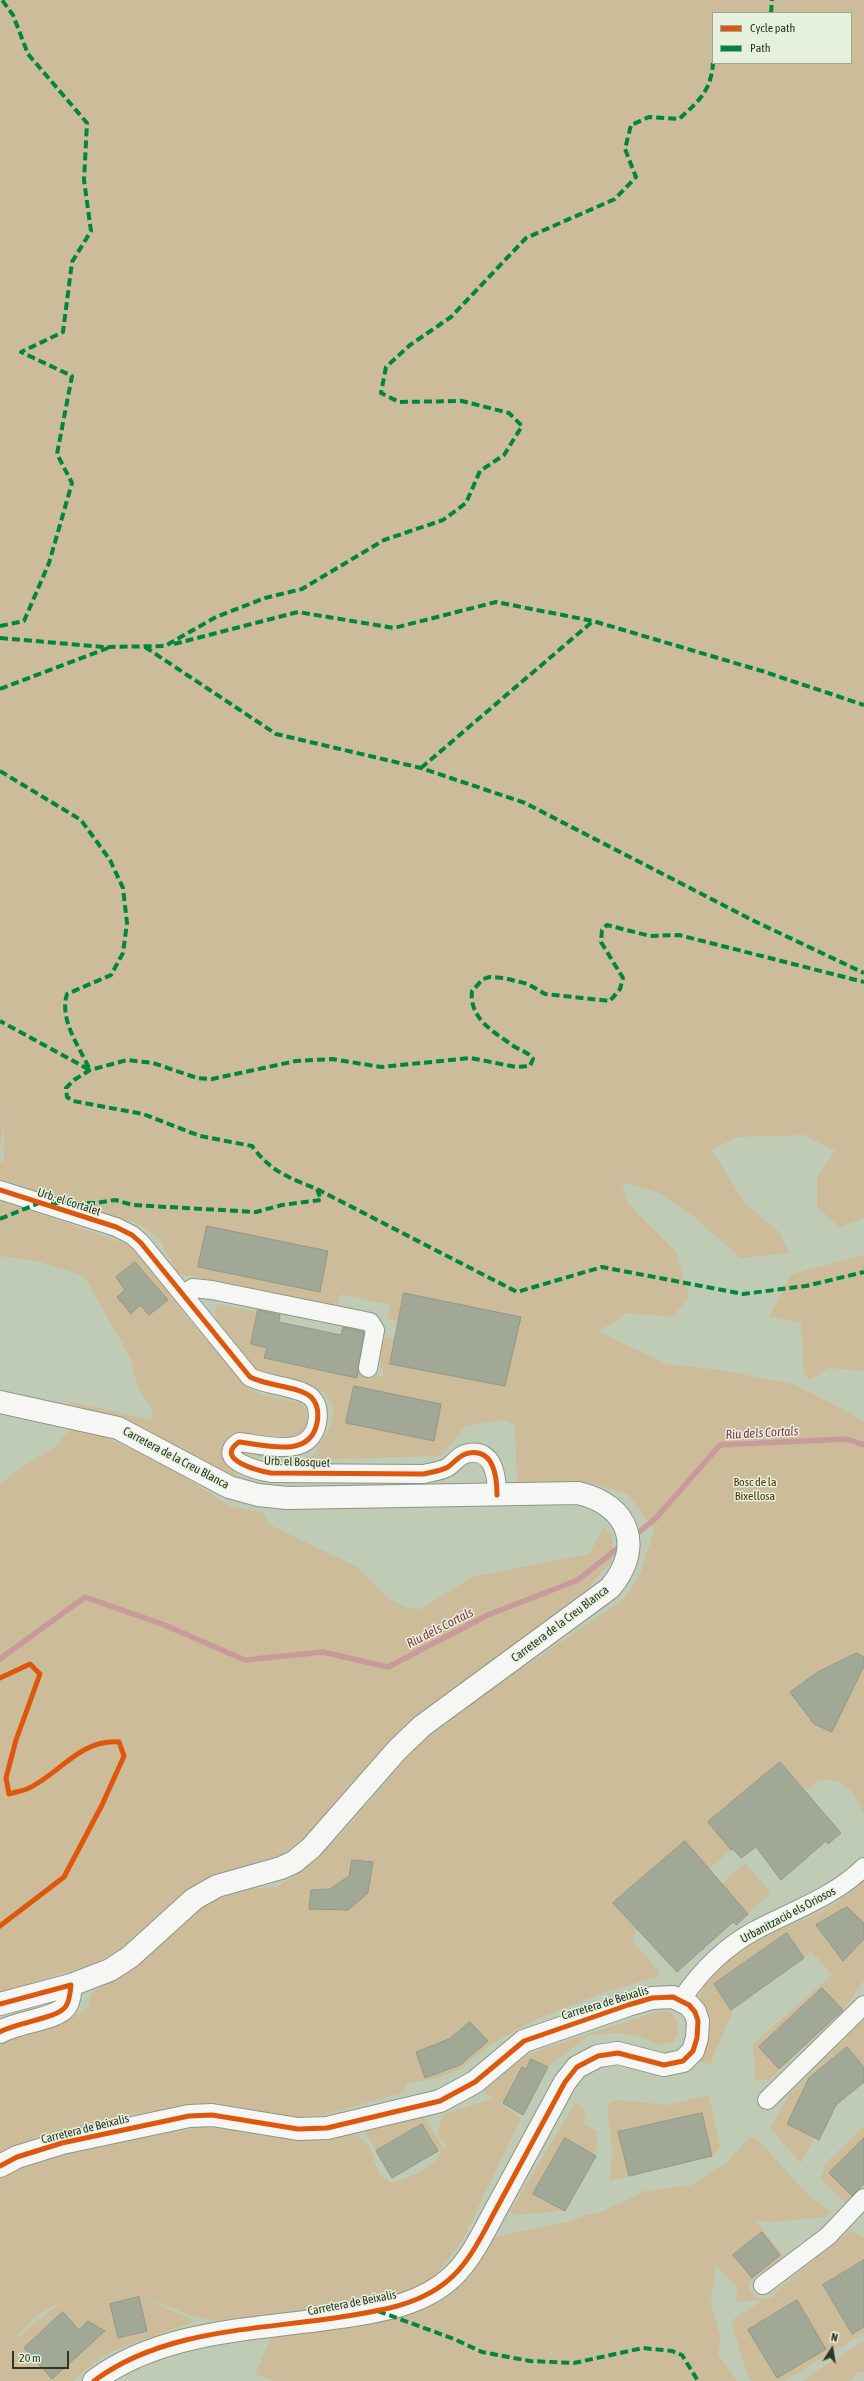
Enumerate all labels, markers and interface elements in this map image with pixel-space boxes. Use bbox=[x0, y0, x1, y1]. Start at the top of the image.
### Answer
legend bbox=[712, 12, 852, 64]
text: Cycle path bbox=[750, 21, 795, 35]
text: Path bbox=[750, 41, 771, 55]
street label: Urb. el Cortalet bbox=[35, 1185, 103, 1219]
water label: Riu dels Cortals bbox=[725, 1423, 799, 1443]
street label: Carretera de la Creu Blanca bbox=[120, 1424, 232, 1492]
street label: Urb. el Bosquet bbox=[264, 1454, 330, 1470]
park label: Bosc de la Bixellosa bbox=[733, 1475, 777, 1503]
street label: Carretera de la Creu Blanca bbox=[509, 1583, 611, 1665]
water label: Riu dels Cortals bbox=[404, 1605, 476, 1651]
street label: Urbanització els Oriosos bbox=[738, 1884, 838, 1946]
street label: Carretera de Beixalis bbox=[560, 1983, 650, 2023]
street label: Carretera de Beixalis bbox=[40, 2111, 130, 2147]
street label: Carretera de Beixalis bbox=[306, 2287, 398, 2319]
north arrow bbox=[812, 2329, 852, 2369]
text: N bbox=[830, 2331, 839, 2344]
scale bar bbox=[14, 2343, 71, 2369]
text: 20 m bbox=[19, 2351, 41, 2365]

